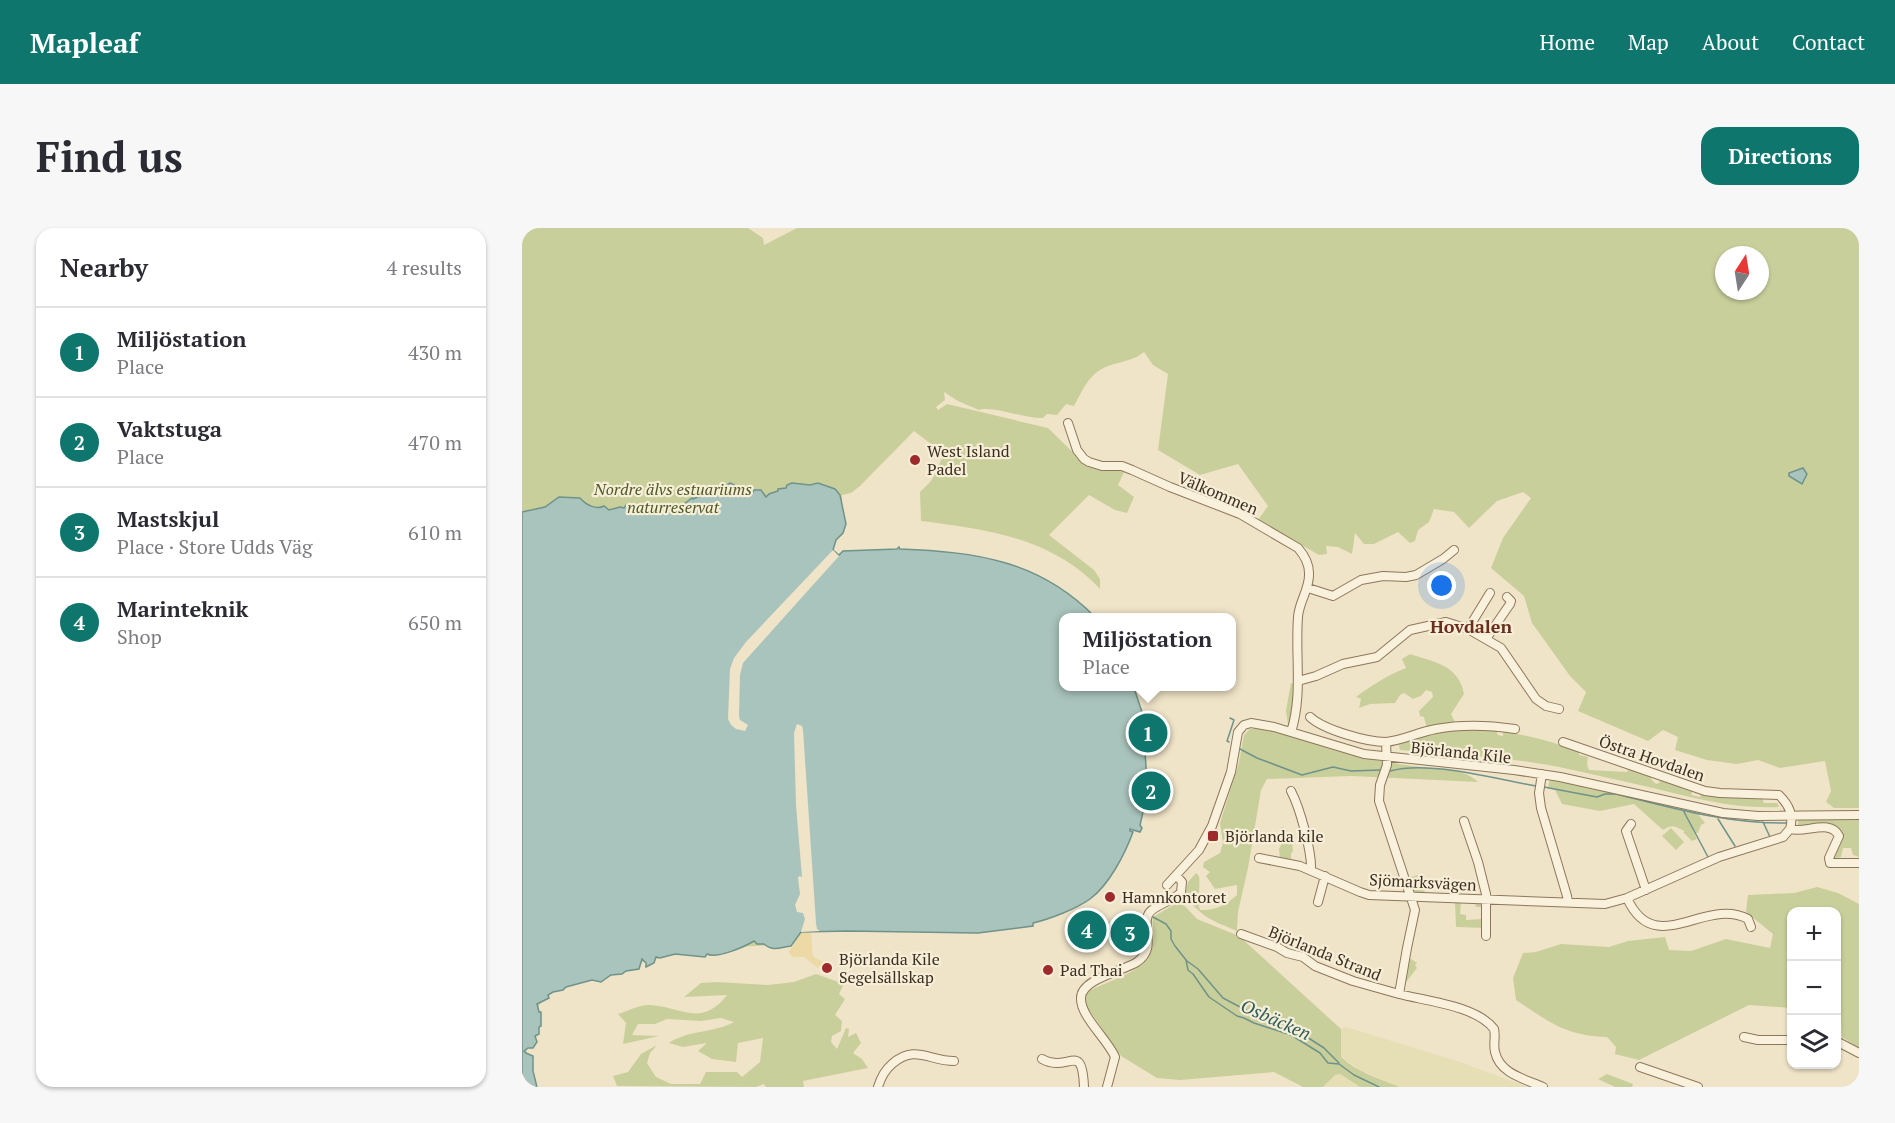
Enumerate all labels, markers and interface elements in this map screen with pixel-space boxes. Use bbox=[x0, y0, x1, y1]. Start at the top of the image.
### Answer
text: Mapleaf bbox=[30, 24, 139, 61]
text: Home bbox=[1539, 28, 1595, 56]
text: Map bbox=[1628, 28, 1669, 56]
text: About bbox=[1702, 28, 1759, 56]
text: Contact bbox=[1792, 28, 1865, 56]
button: Directions bbox=[1701, 127, 1859, 185]
text: Find us bbox=[36, 128, 183, 184]
north arrow bbox=[1715, 246, 1769, 300]
text: Nearby bbox=[60, 250, 148, 284]
text: 4 results bbox=[387, 254, 462, 281]
text: Miljöstation bbox=[117, 324, 246, 353]
text: 1 bbox=[74, 339, 85, 366]
text: 430 m bbox=[408, 339, 462, 366]
text: Place bbox=[117, 353, 164, 380]
text: Vaktstuga bbox=[117, 414, 222, 443]
text: 2 bbox=[74, 429, 85, 456]
text: 470 m bbox=[408, 429, 462, 456]
place label: West Island Padel bbox=[927, 440, 1010, 480]
text: Place bbox=[117, 443, 164, 470]
marker: West Island Padel bbox=[908, 453, 922, 467]
street label: Välkommen bbox=[1174, 466, 1262, 520]
park label: Nordre älvs estuariums naturreservat bbox=[593, 478, 752, 518]
text: Mastskjul bbox=[117, 504, 219, 533]
text: 3 bbox=[74, 519, 85, 546]
text: 610 m bbox=[408, 519, 462, 546]
text: Place · Store Udds Väg bbox=[117, 533, 313, 560]
your location bbox=[1427, 571, 1456, 600]
text: Marinteknik bbox=[117, 594, 248, 623]
text: 4 bbox=[74, 609, 85, 636]
text: 650 m bbox=[408, 609, 462, 636]
popup bbox=[1059, 613, 1236, 691]
district label: Hovdalen bbox=[1430, 614, 1512, 638]
text: Shop bbox=[117, 623, 162, 650]
text: Miljöstation bbox=[1083, 624, 1212, 653]
text: Place bbox=[1083, 653, 1130, 680]
pin: 1 bbox=[1128, 710, 1168, 756]
street label: Östra Hovdalen bbox=[1596, 730, 1708, 787]
street label: Björlanda Kile bbox=[1410, 736, 1512, 768]
pin: 2 bbox=[1132, 768, 1170, 814]
place label: Björlanda kile bbox=[1225, 825, 1324, 847]
marker: Björlanda kile bbox=[1206, 829, 1220, 843]
street label: Sjömarksvägen bbox=[1369, 868, 1478, 896]
place label: Hamnkontoret bbox=[1122, 886, 1226, 908]
marker: Hamnkontoret bbox=[1103, 890, 1117, 904]
map controls bbox=[1787, 907, 1841, 1069]
button: + bbox=[1787, 907, 1841, 961]
pin: 4 bbox=[1068, 908, 1106, 952]
pin: 3 bbox=[1110, 910, 1150, 956]
street label: Björlanda Strand bbox=[1265, 920, 1385, 986]
place label: Björlanda Kile Segelsällskap bbox=[839, 948, 940, 988]
place label: Pad Thai bbox=[1060, 959, 1123, 981]
marker: Björlanda Kile Segelsällskap bbox=[820, 961, 834, 975]
button: − bbox=[1787, 961, 1841, 1015]
marker: Pad Thai bbox=[1041, 963, 1055, 977]
water label: Osbäcken bbox=[1237, 993, 1315, 1045]
button: layers bbox=[1787, 1015, 1841, 1069]

